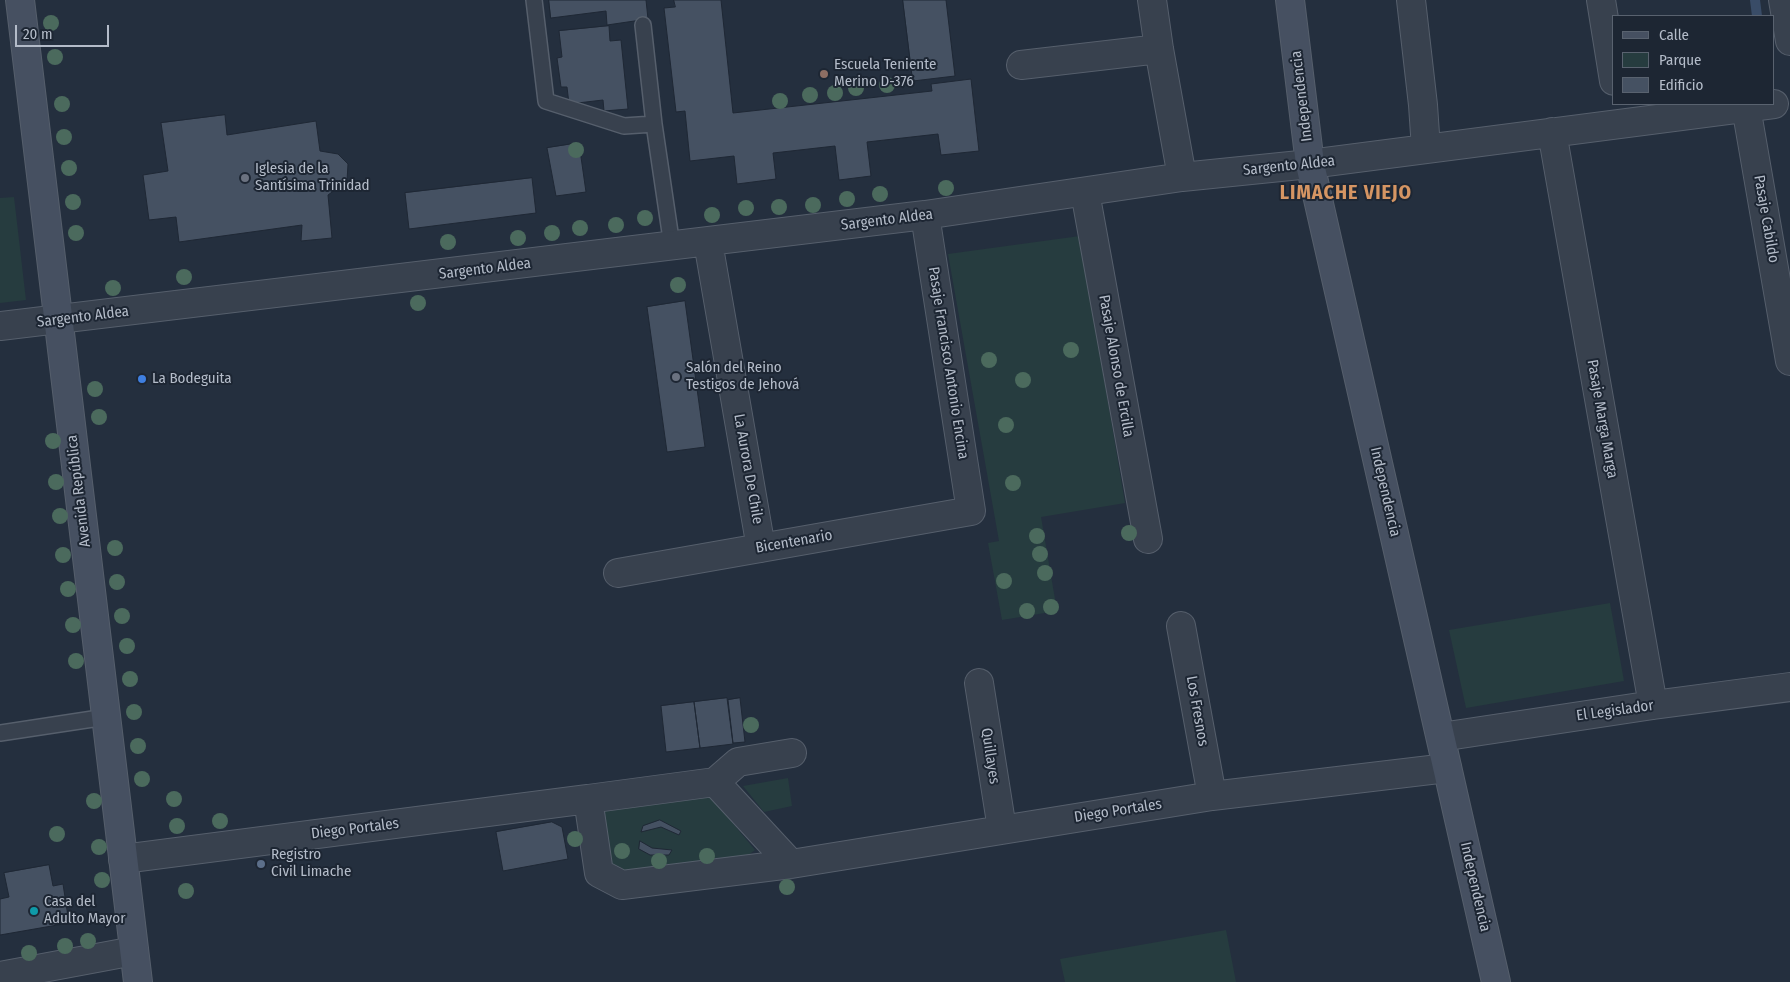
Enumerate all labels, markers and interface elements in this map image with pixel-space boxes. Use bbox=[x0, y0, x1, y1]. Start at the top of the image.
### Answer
scale bar bbox=[18, 15, 111, 47]
legend bbox=[1612, 15, 1775, 105]
text: 20 m bbox=[23, 25, 53, 43]
text: Calle bbox=[1659, 26, 1689, 44]
street label: Independencia bbox=[1287, 50, 1317, 142]
text: Parque bbox=[1659, 51, 1702, 69]
place label: Escuela Teniente Merino D-376 bbox=[834, 56, 936, 91]
marker: Escuela Teniente Merino D-376 bbox=[818, 68, 830, 80]
text: Edificio bbox=[1659, 76, 1704, 94]
street label: Sargento Aldea bbox=[1242, 152, 1336, 180]
place label: Iglesia de la Santísima Trinidad bbox=[255, 160, 370, 195]
marker: Iglesia de la Santísima Trinidad bbox=[239, 172, 251, 184]
street label: Pasaje Cabildo bbox=[1749, 174, 1783, 264]
district label: LIMACHE VIEJO bbox=[1278, 181, 1414, 205]
street label: Sargento Aldea bbox=[840, 205, 934, 235]
street label: Sargento Aldea bbox=[438, 254, 532, 284]
street label: Pasaje Francisco Antonio Encina bbox=[924, 266, 972, 460]
street label: Pasaje Alonso de Ercilla bbox=[1095, 294, 1137, 438]
street label: Sargento Aldea bbox=[36, 302, 130, 332]
street label: Pasaje Marga Marga bbox=[1583, 358, 1621, 480]
place label: Salón del Reino Testigos de Jehová bbox=[686, 359, 799, 394]
place label: La Bodeguita bbox=[152, 370, 232, 388]
marker: Salón del Reino Testigos de Jehová bbox=[670, 371, 682, 383]
marker: La Bodeguita bbox=[136, 373, 148, 385]
street label: La Aurora De Chile bbox=[729, 412, 767, 526]
street label: Avenida República bbox=[63, 434, 95, 548]
street label: Independencia bbox=[1366, 445, 1404, 539]
street label: Bicentenario bbox=[754, 526, 834, 558]
street label: Los Fresnos bbox=[1182, 674, 1212, 748]
street label: El Legislador bbox=[1575, 697, 1655, 725]
street label: Quillayes bbox=[977, 727, 1003, 785]
street label: Diego Portales bbox=[1073, 795, 1163, 827]
street label: Diego Portales bbox=[310, 815, 400, 843]
street label: Independencia bbox=[1456, 840, 1494, 934]
place label: Registro Civil Limache bbox=[271, 846, 351, 881]
marker: Registro Civil Limache bbox=[255, 858, 267, 870]
place label: Casa del Adulto Mayor bbox=[44, 893, 125, 928]
marker: Casa del Adulto Mayor bbox=[28, 905, 40, 917]

